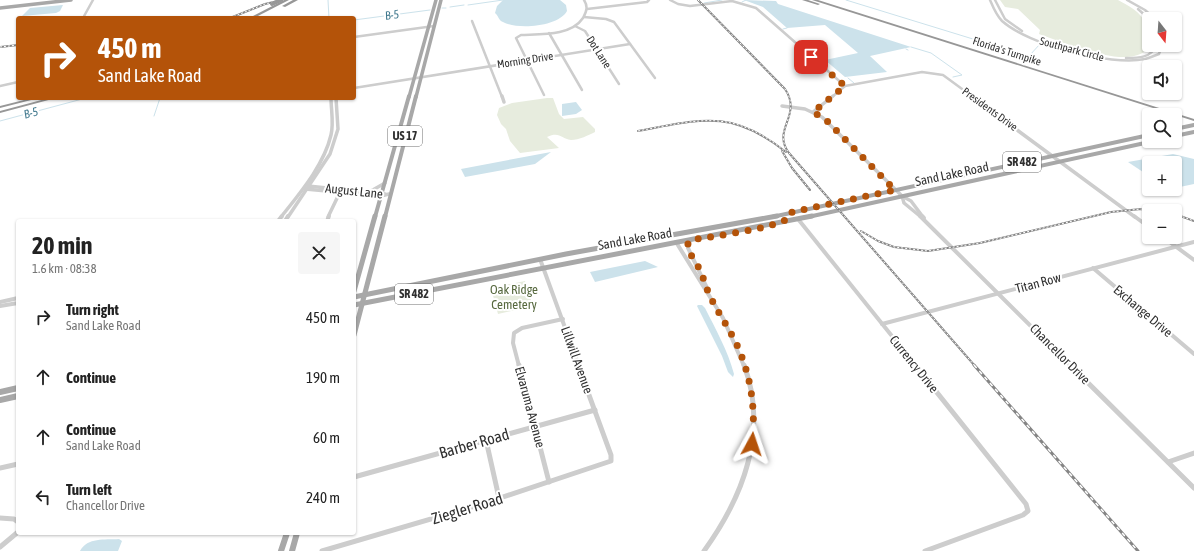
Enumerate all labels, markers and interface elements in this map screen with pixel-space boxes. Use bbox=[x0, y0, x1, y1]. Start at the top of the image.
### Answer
water label: B-5 bbox=[384, 7, 400, 23]
north arrow bbox=[1142, 12, 1182, 52]
map controls bbox=[1142, 12, 1182, 244]
icon: right bbox=[32, 32, 84, 84]
text: 450 m bbox=[98, 32, 161, 64]
street label: Dot Lane bbox=[584, 34, 614, 70]
street label: Florida's Turnpike bbox=[971, 34, 1043, 68]
street label: Southpark Circle bbox=[1039, 35, 1105, 63]
pin bbox=[794, 40, 828, 74]
icon: arrive bbox=[800, 46, 822, 68]
street label: Morning Drive bbox=[496, 50, 554, 70]
button: sound bbox=[1142, 60, 1182, 100]
text: Sand Lake Road bbox=[98, 65, 202, 86]
street label: Presidents Drive bbox=[960, 85, 1020, 133]
water label: B-5 bbox=[22, 104, 40, 122]
button: search bbox=[1142, 108, 1182, 148]
road number: US 17 bbox=[388, 126, 422, 146]
road number: SR 482 bbox=[1003, 152, 1041, 172]
button: + bbox=[1142, 156, 1182, 196]
street label: Sand Lake Road bbox=[914, 159, 990, 189]
street label: August Lane bbox=[324, 181, 384, 201]
button: − bbox=[1142, 204, 1182, 244]
street label: Sand Lake Road bbox=[597, 225, 673, 253]
text: 20 min bbox=[32, 232, 92, 259]
button: close bbox=[298, 232, 340, 274]
text: 1.6 km · 08:38 bbox=[32, 261, 97, 276]
street label: Titan Row bbox=[1014, 270, 1063, 296]
park label: Oak Ridge Cemetery bbox=[490, 282, 538, 312]
street label: Exchange Drive bbox=[1110, 282, 1176, 340]
road number: SR 482 bbox=[395, 284, 433, 304]
text: Turn right bbox=[66, 301, 119, 318]
icon: right bbox=[32, 306, 54, 328]
text: 450 m bbox=[306, 309, 340, 326]
text: Sand Lake Road bbox=[66, 318, 141, 333]
street label: Chancellor Drive bbox=[1027, 321, 1093, 387]
street label: Lillwill Avenue bbox=[558, 324, 596, 396]
street label: Currency Drive bbox=[886, 332, 942, 396]
street label: Elvaruma Avenue bbox=[512, 365, 548, 449]
icon: ahead bbox=[32, 366, 54, 388]
text: Continue bbox=[66, 369, 116, 386]
text: 190 m bbox=[306, 369, 340, 386]
text: Continue bbox=[66, 421, 116, 438]
position arrow bbox=[731, 423, 773, 465]
street label: Barber Road bbox=[437, 424, 511, 462]
icon: ahead bbox=[32, 426, 54, 448]
text: 60 m bbox=[313, 429, 340, 446]
text: Sand Lake Road bbox=[66, 438, 141, 453]
text: Turn left bbox=[66, 481, 112, 498]
icon: left bbox=[32, 486, 54, 508]
text: 240 m bbox=[306, 489, 340, 506]
street label: Ziegler Road bbox=[429, 489, 505, 528]
text: Chancellor Drive bbox=[66, 498, 145, 513]

